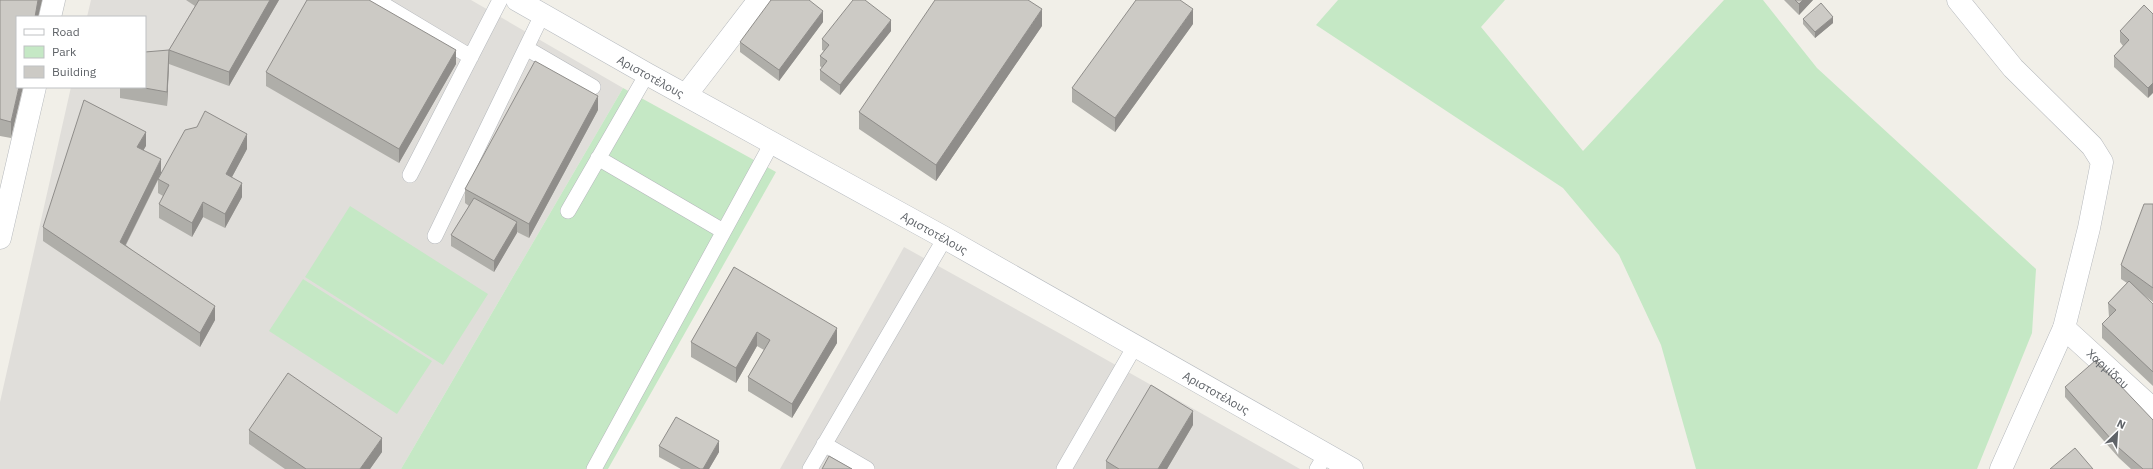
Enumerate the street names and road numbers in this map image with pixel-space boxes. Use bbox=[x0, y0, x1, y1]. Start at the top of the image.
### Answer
street label: Αριστοτέλους bbox=[615, 51, 687, 101]
street label: Αριστοτέλους bbox=[899, 208, 971, 257]
street label: Χαρμίδου bbox=[2084, 345, 2133, 392]
street label: Αριστοτέλους bbox=[1181, 367, 1253, 417]

